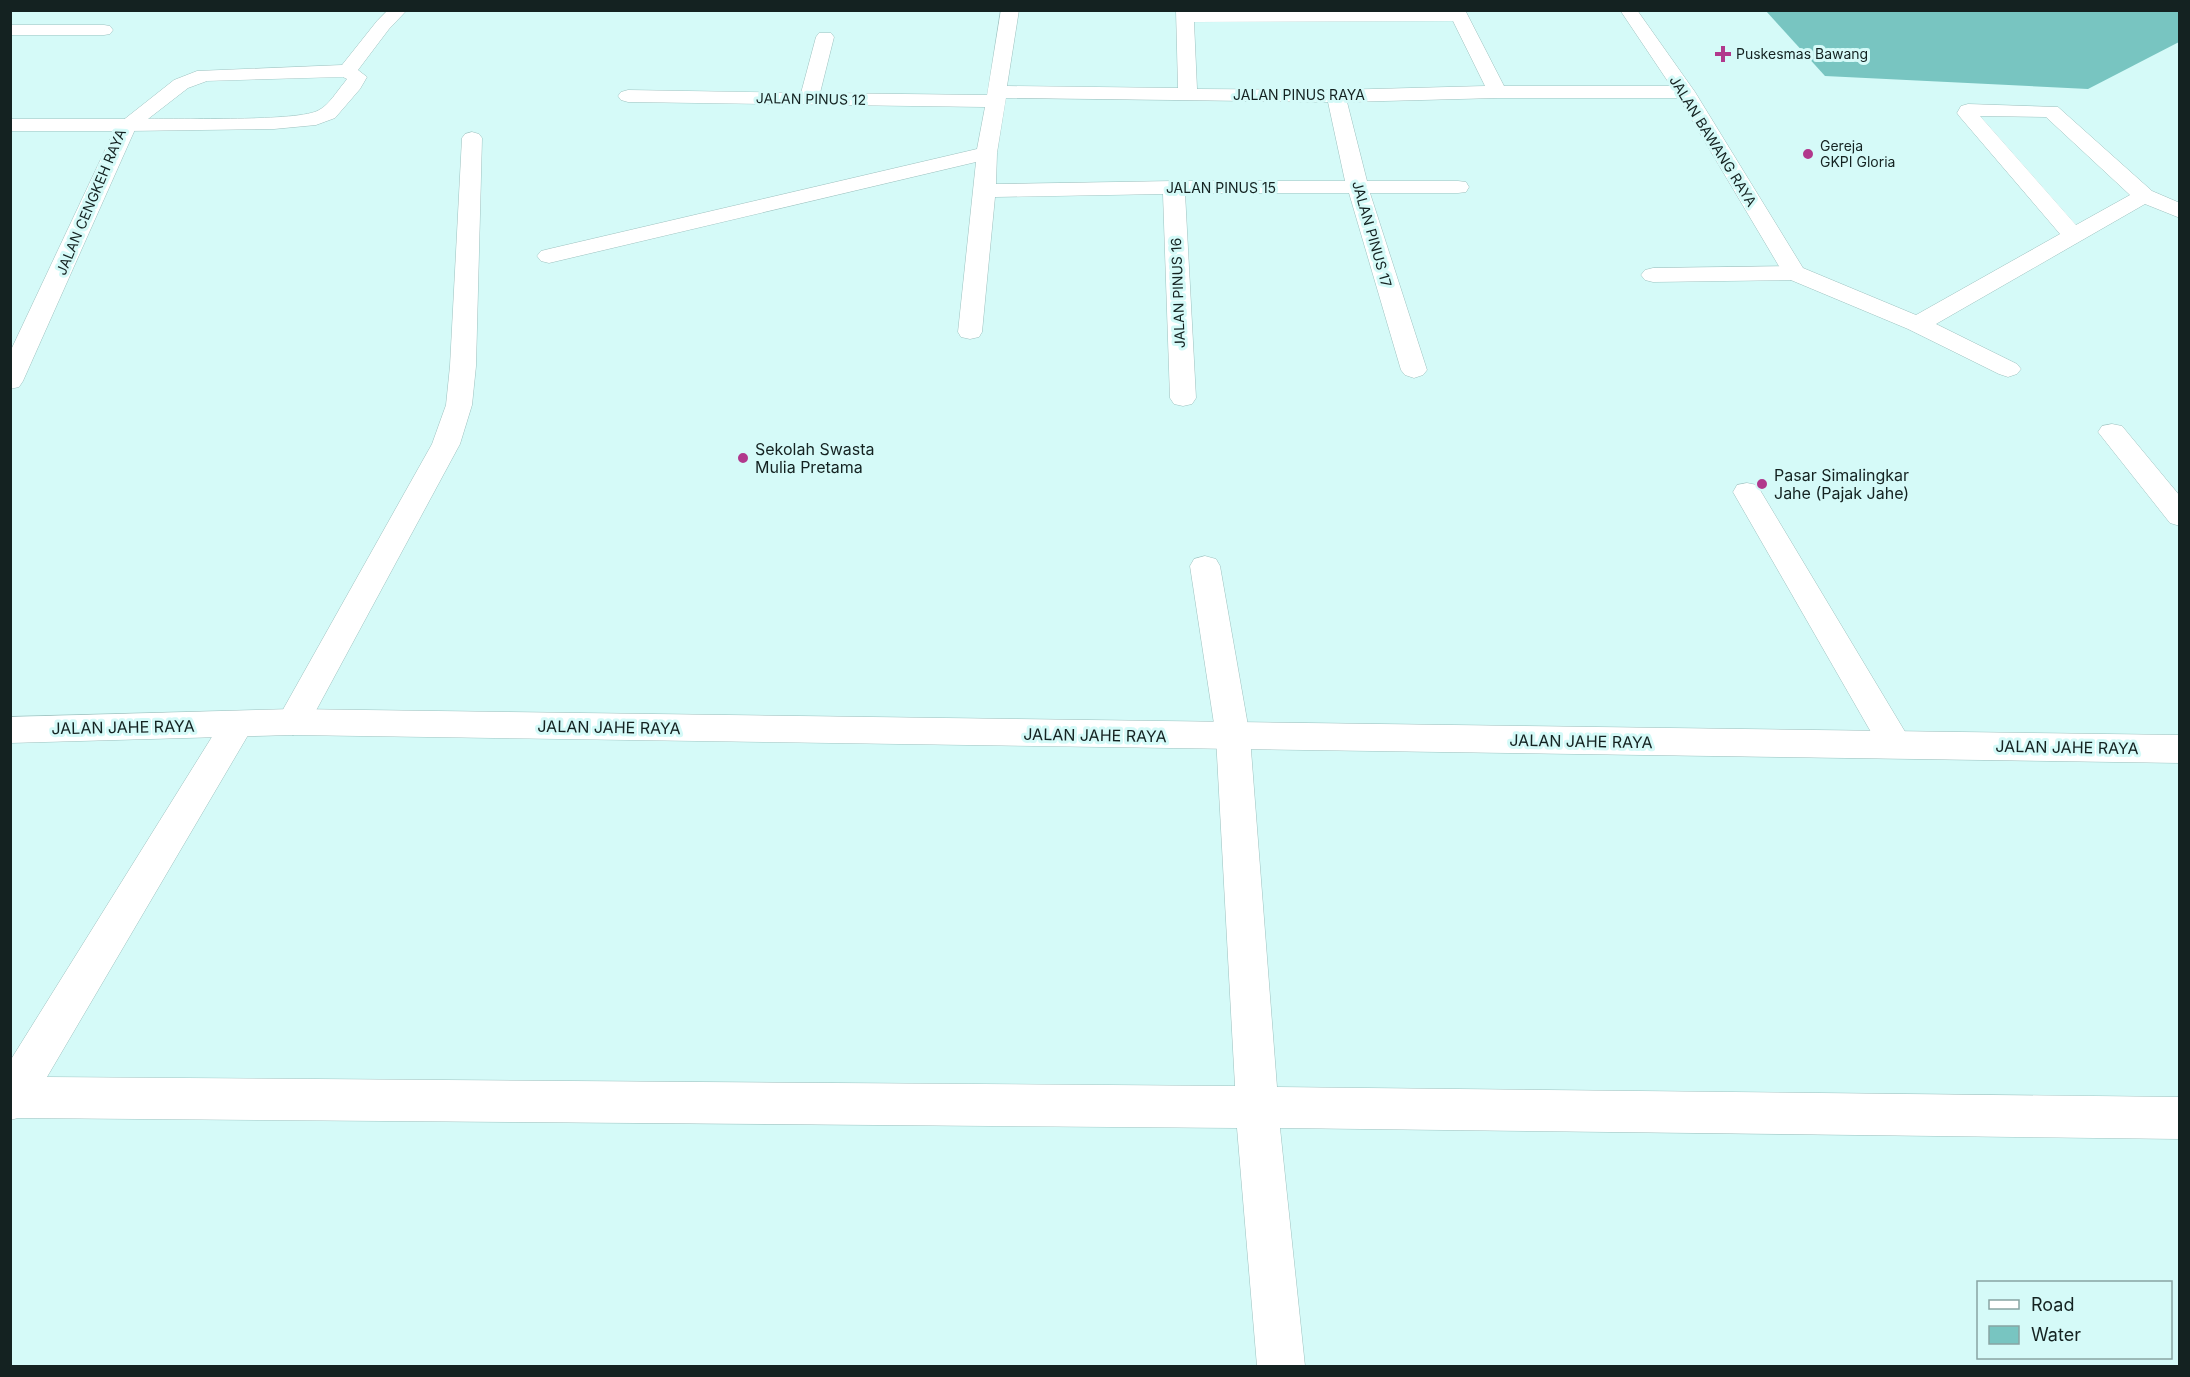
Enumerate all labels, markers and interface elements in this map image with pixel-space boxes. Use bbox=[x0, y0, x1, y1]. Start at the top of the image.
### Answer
marker: Puskesmas Bawang bbox=[1714, 45, 1732, 63]
place label: Puskesmas Bawang bbox=[1736, 45, 1868, 62]
street label: JALAN BAWANG RAYA bbox=[1666, 72, 1761, 209]
street label: JALAN PINUS RAYA bbox=[1233, 86, 1365, 103]
street label: JALAN PINUS 12 bbox=[756, 89, 866, 108]
street label: JALAN CENGKEH RAYA bbox=[52, 126, 129, 277]
place label: Gereja GKPI Gloria bbox=[1820, 137, 1895, 170]
marker: Gereja GKPI Gloria bbox=[1801, 147, 1815, 161]
street label: JALAN PINUS 15 bbox=[1166, 179, 1276, 196]
street label: JALAN PINUS 17 bbox=[1349, 179, 1396, 289]
street label: JALAN PINUS 16 bbox=[1167, 238, 1188, 348]
place label: Sekolah Swasta Mulia Pretama bbox=[755, 439, 875, 477]
marker: Sekolah Swasta Mulia Pretama bbox=[736, 451, 750, 465]
place label: Pasar Simalingkar Jahe (Pajak Jahe) bbox=[1774, 465, 1909, 503]
marker: Pasar Simalingkar Jahe (Pajak Jahe) bbox=[1755, 477, 1769, 491]
street label: JALAN JAHE RAYA bbox=[51, 716, 195, 738]
street label: JALAN JAHE RAYA bbox=[537, 716, 681, 738]
street label: JALAN JAHE RAYA bbox=[1023, 724, 1167, 746]
street label: JALAN JAHE RAYA bbox=[1509, 730, 1653, 752]
street label: JALAN JAHE RAYA bbox=[1995, 736, 2139, 758]
legend bbox=[1977, 1281, 2172, 1359]
text: Road bbox=[2031, 1294, 2074, 1315]
text: Water bbox=[2031, 1324, 2081, 1345]

